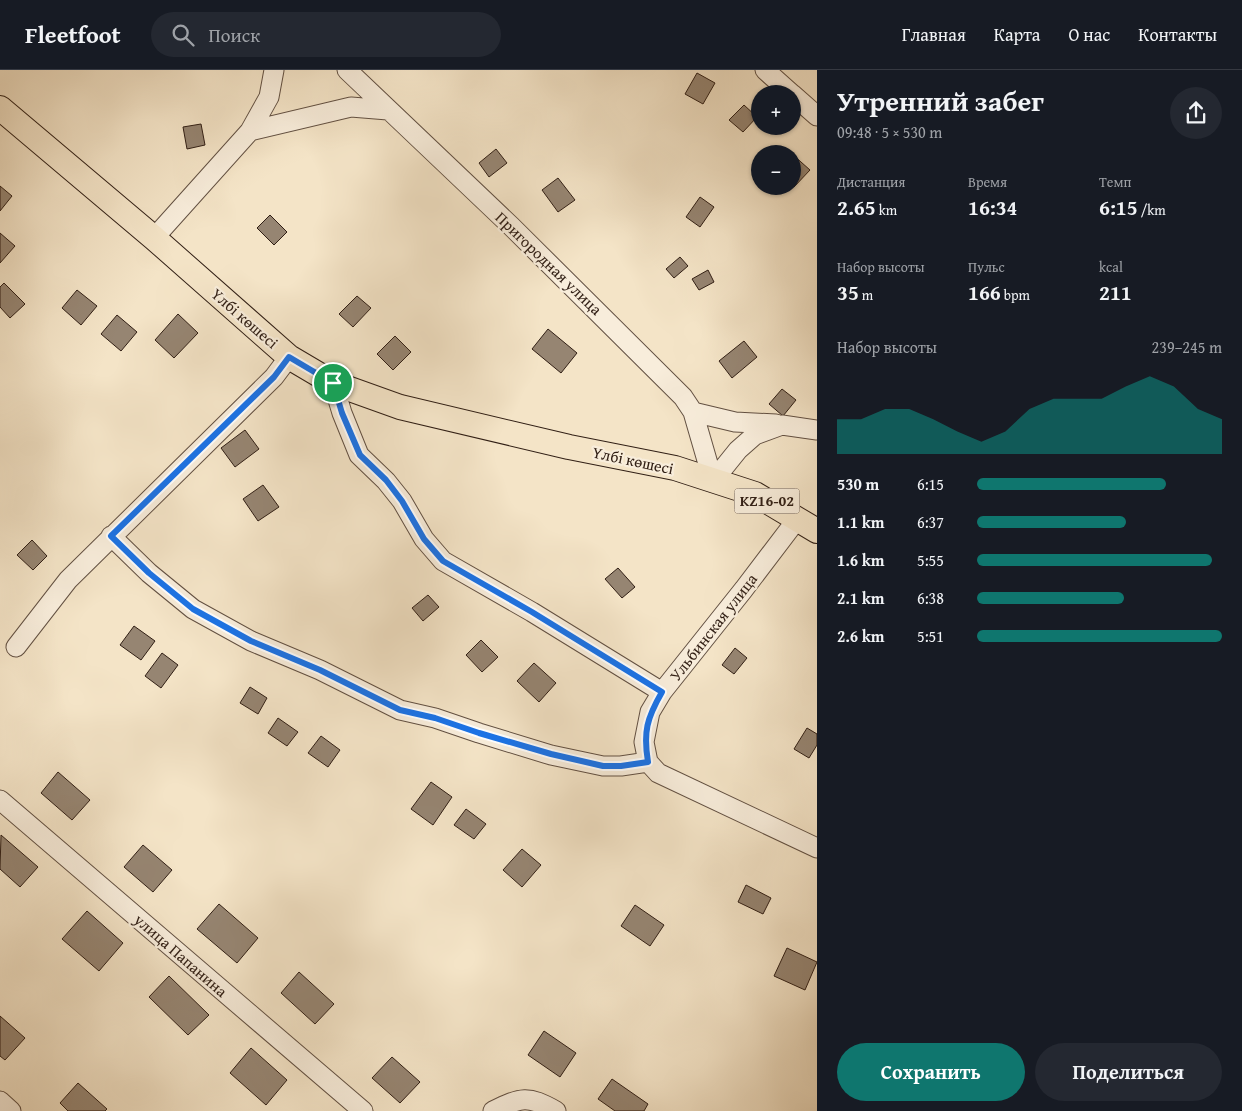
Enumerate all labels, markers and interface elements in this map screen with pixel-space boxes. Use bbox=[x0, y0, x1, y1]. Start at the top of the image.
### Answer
search box bbox=[151, 12, 501, 57]
text: Fleetfoot bbox=[25, 17, 121, 52]
icon: search bbox=[169, 21, 197, 49]
text: Поиск bbox=[209, 21, 260, 49]
text: Главная bbox=[902, 21, 966, 48]
text: Карта bbox=[994, 21, 1040, 48]
text: О нас bbox=[1068, 21, 1110, 48]
text: Контакты bbox=[1138, 21, 1217, 48]
text: Утренний забег bbox=[837, 80, 1044, 121]
map controls bbox=[751, 85, 801, 195]
button: + bbox=[751, 85, 801, 135]
button: share bbox=[1170, 87, 1222, 139]
text: 09:48 · 5 × 530 m bbox=[837, 120, 942, 144]
button: − bbox=[751, 145, 801, 195]
text: Дистанция bbox=[837, 172, 905, 192]
text: Время bbox=[968, 172, 1007, 192]
text: Темп bbox=[1099, 172, 1131, 192]
text: 2.65 bbox=[837, 192, 876, 223]
text: 16:34 bbox=[968, 192, 1017, 223]
text: 6:15 bbox=[1099, 192, 1138, 223]
text: km bbox=[876, 200, 897, 220]
text: /km bbox=[1138, 200, 1166, 220]
street label: Пригородная улица bbox=[490, 206, 608, 321]
text: Набор высоты bbox=[837, 257, 924, 277]
text: Пульс bbox=[968, 257, 1005, 277]
text: kcal bbox=[1099, 257, 1123, 277]
text: 35 bbox=[837, 277, 859, 308]
text: 166 bbox=[968, 277, 1001, 308]
text: 211 bbox=[1099, 277, 1132, 308]
street label: Үлбі көшесі bbox=[206, 282, 284, 354]
text: m bbox=[859, 285, 873, 305]
text: bpm bbox=[1001, 285, 1030, 305]
text: Набор высоты bbox=[837, 335, 937, 359]
text: 239–245 m bbox=[1152, 335, 1222, 359]
pin bbox=[312, 362, 354, 404]
icon: arrive bbox=[319, 369, 347, 397]
street label: Үлбі көшесі bbox=[590, 440, 676, 480]
text: 530 m bbox=[837, 472, 879, 496]
text: 6:15 bbox=[917, 472, 944, 496]
road number: KZ16-02 bbox=[734, 488, 800, 514]
text: 1.1 km bbox=[837, 510, 884, 534]
text: 6:37 bbox=[917, 510, 944, 534]
text: 1.6 km bbox=[837, 548, 884, 572]
text: 5:55 bbox=[917, 548, 944, 572]
street label: Ульбинская улица bbox=[663, 568, 763, 686]
text: 2.1 km bbox=[837, 586, 884, 610]
text: 6:38 bbox=[917, 586, 944, 610]
text: 2.6 km bbox=[837, 624, 884, 648]
text: 5:51 bbox=[917, 624, 944, 648]
street label: улица Папанина bbox=[128, 907, 233, 1003]
button: Сохранить bbox=[837, 1043, 1025, 1101]
button: Поделиться bbox=[1035, 1043, 1222, 1101]

